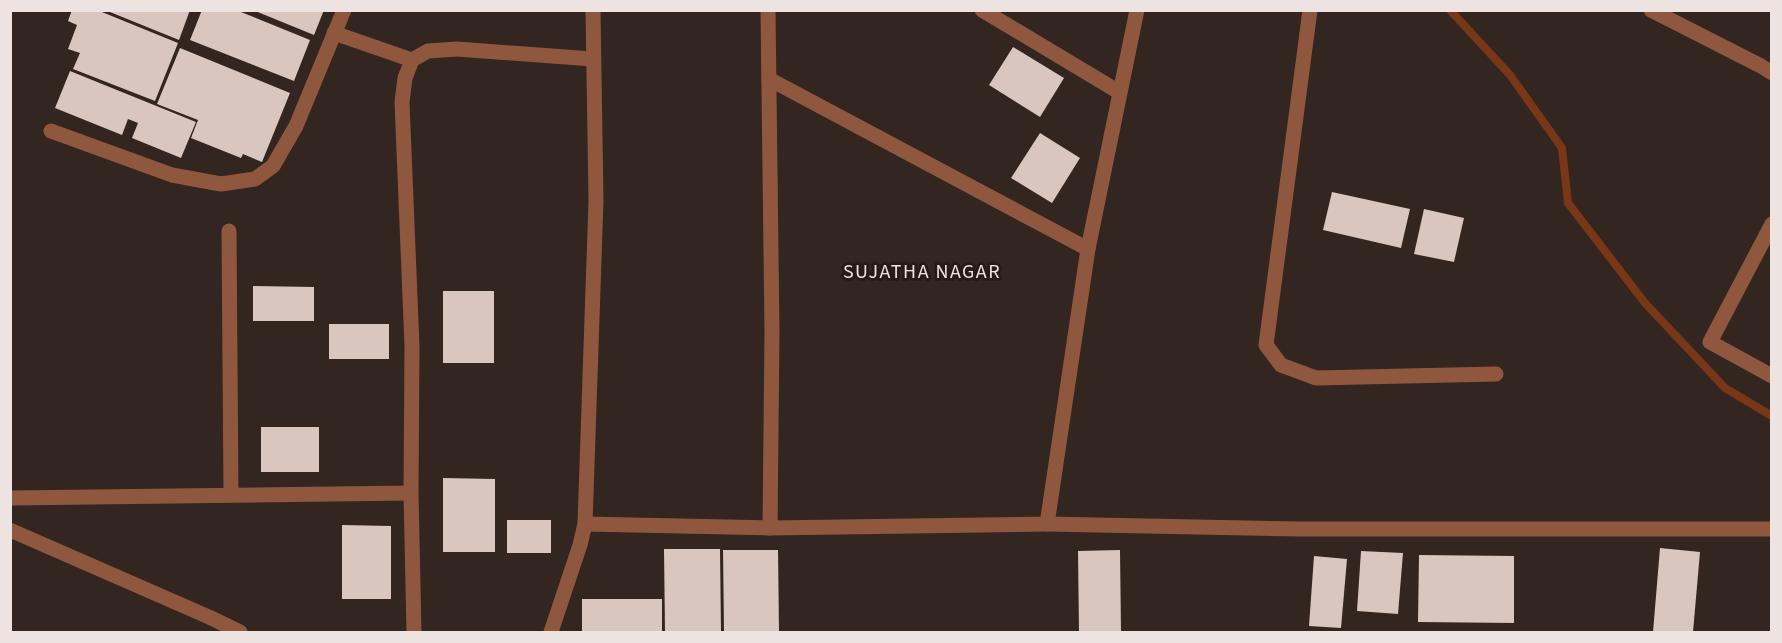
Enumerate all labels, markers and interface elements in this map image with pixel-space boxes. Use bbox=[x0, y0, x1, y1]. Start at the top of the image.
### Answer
district label: SUJATHA NAGAR bbox=[843, 258, 1001, 286]

